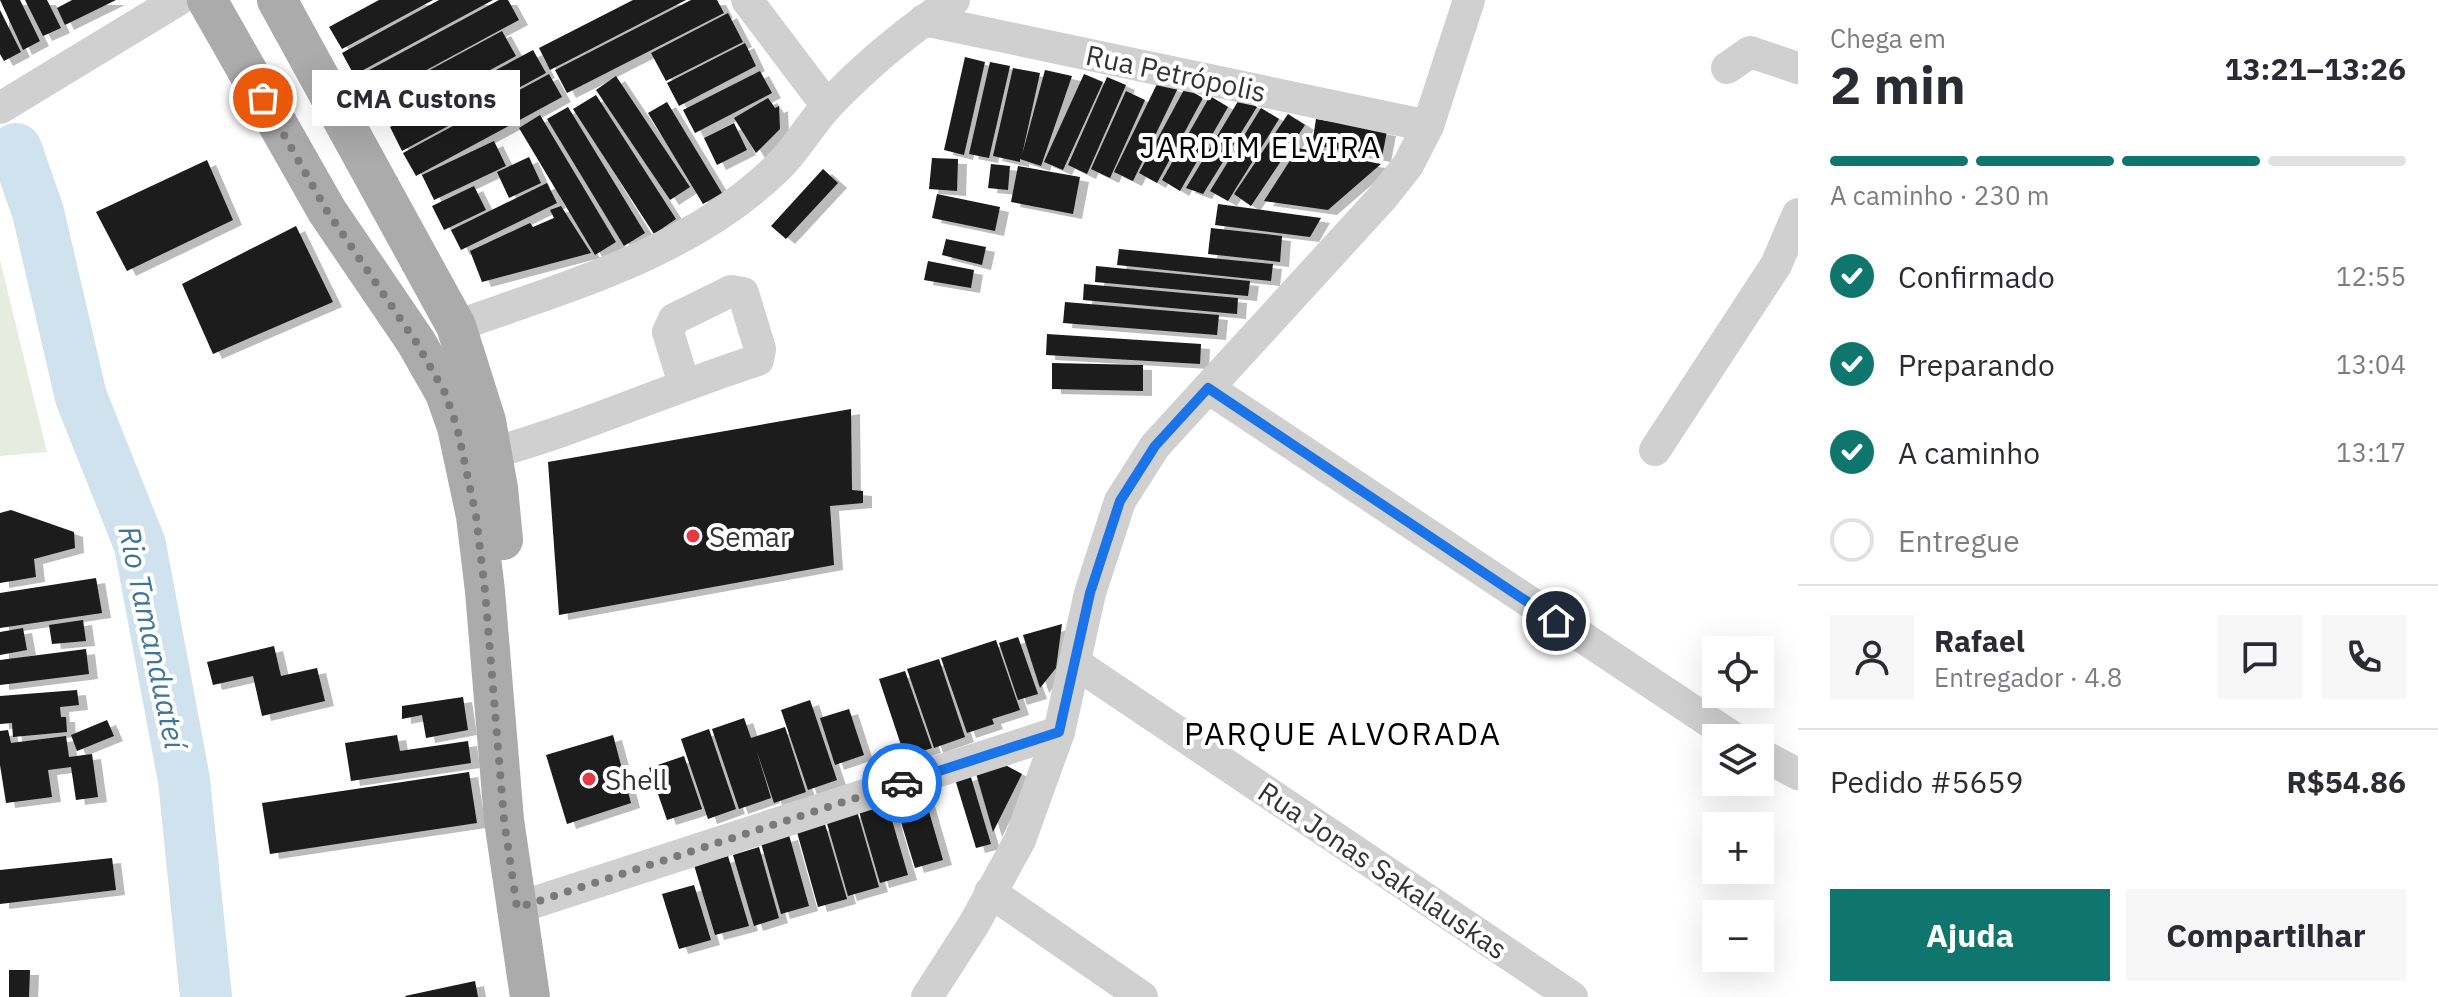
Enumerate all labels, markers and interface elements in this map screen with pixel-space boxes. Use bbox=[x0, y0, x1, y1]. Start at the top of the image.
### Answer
text: Chega em bbox=[1830, 21, 1946, 55]
street label: Rua Petrópolis bbox=[1083, 36, 1269, 110]
text: 13:21–13:26 bbox=[2225, 49, 2406, 88]
text: 2 min bbox=[1830, 51, 1966, 118]
pin bbox=[229, 64, 297, 132]
callout: CMA Custons bbox=[311, 70, 519, 126]
icon: bag bbox=[241, 76, 285, 120]
text: CMA Custons bbox=[336, 81, 496, 115]
district label: JARDIM ELVIRA bbox=[1140, 127, 1382, 166]
text: A caminho · 230 m bbox=[1830, 178, 2049, 212]
icon: check bbox=[1830, 254, 1874, 298]
text: Confirmado bbox=[1898, 257, 2055, 296]
text: 12:55 bbox=[2336, 259, 2406, 293]
icon: check bbox=[1830, 342, 1874, 386]
text: Preparando bbox=[1898, 345, 2055, 384]
text: 13:04 bbox=[2336, 347, 2406, 381]
icon: check bbox=[1830, 430, 1874, 474]
text: A caminho bbox=[1898, 433, 2040, 472]
text: 13:17 bbox=[2336, 435, 2406, 469]
place label: Semar bbox=[709, 518, 790, 555]
text: Entregue bbox=[1898, 521, 2020, 560]
water label: Rio Tamanduateí bbox=[110, 522, 196, 755]
marker: Semar bbox=[684, 527, 702, 545]
pin bbox=[1522, 587, 1590, 655]
icon: home bbox=[1534, 599, 1578, 643]
button: person bbox=[1830, 615, 1914, 699]
button: chat bbox=[2218, 615, 2302, 699]
button: phone bbox=[2322, 615, 2406, 699]
text: Rafael bbox=[1934, 621, 2025, 660]
map controls bbox=[1702, 636, 1774, 972]
button: locate bbox=[1702, 636, 1774, 708]
text: Entregador · 4.8 bbox=[1934, 660, 2122, 694]
district label: PARQUE ALVORADA bbox=[1184, 712, 1502, 754]
button: layers bbox=[1702, 724, 1774, 796]
courier bbox=[862, 743, 942, 823]
place label: Shell bbox=[605, 761, 668, 798]
icon: car bbox=[880, 761, 924, 805]
text: Pedido #5659 bbox=[1830, 762, 2024, 801]
text: R$54.86 bbox=[2286, 762, 2406, 801]
marker: Shell bbox=[580, 770, 598, 788]
street label: Rua Jonas Sakalauskas bbox=[1251, 773, 1515, 967]
button: + bbox=[1702, 812, 1774, 884]
button: Ajuda bbox=[1830, 889, 2110, 981]
button: Compartilhar bbox=[2126, 889, 2406, 981]
button: − bbox=[1702, 900, 1774, 972]

